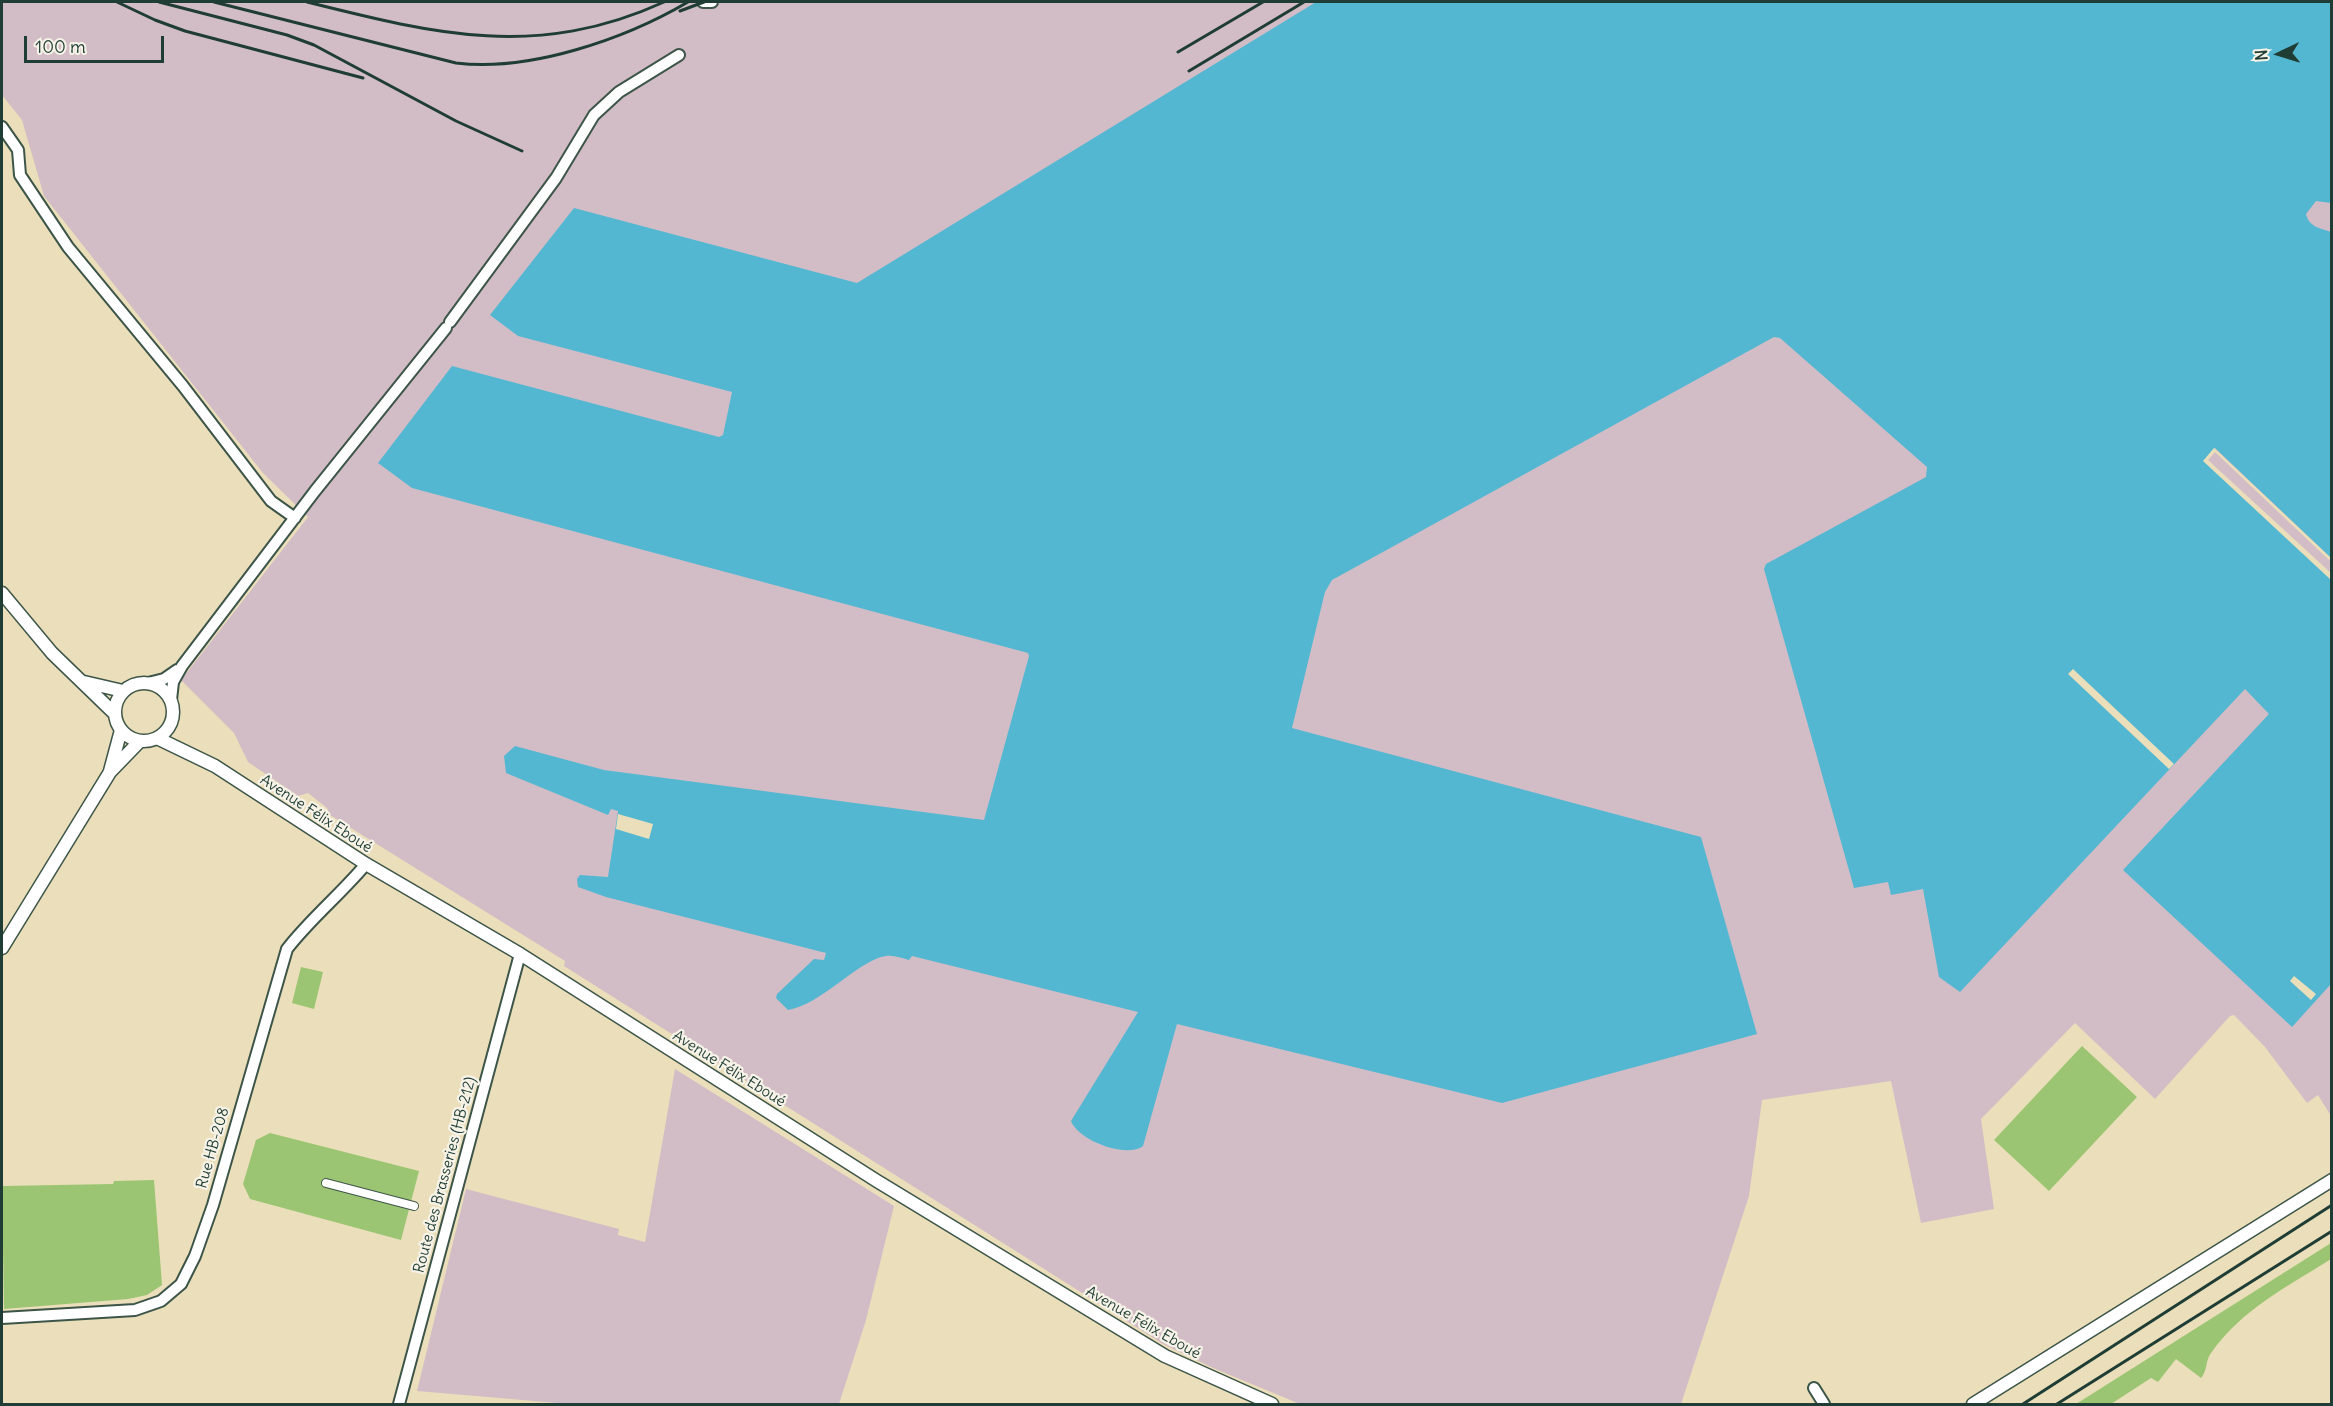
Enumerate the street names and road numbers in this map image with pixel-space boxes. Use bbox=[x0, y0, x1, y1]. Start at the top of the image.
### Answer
street label: Avenue Félix Eboué bbox=[257, 771, 375, 857]
street label: Avenue Félix Eboué bbox=[669, 1027, 789, 1111]
street label: Route des Brasseries (HB-212) bbox=[410, 1075, 480, 1275]
street label: Rue HB-208 bbox=[193, 1106, 233, 1190]
street label: Avenue Félix Eboué bbox=[1082, 1283, 1204, 1363]

